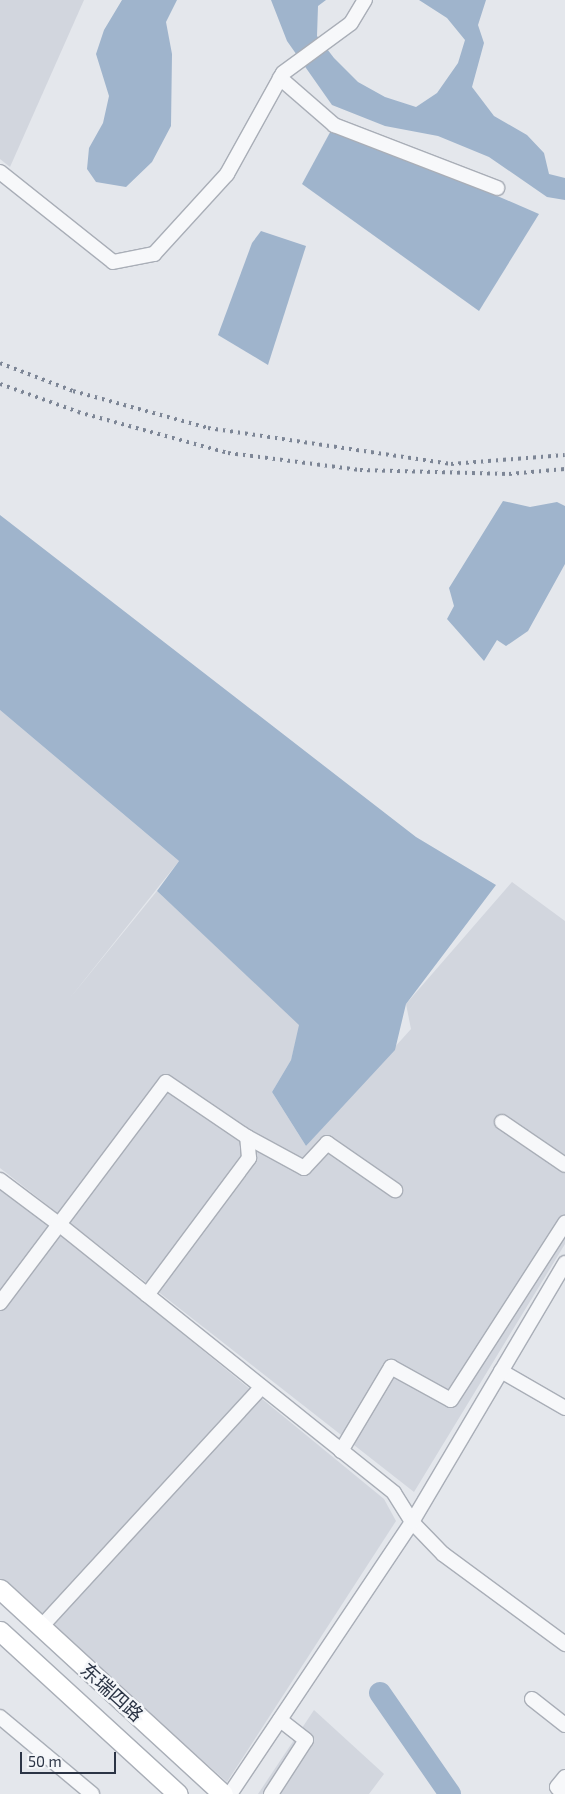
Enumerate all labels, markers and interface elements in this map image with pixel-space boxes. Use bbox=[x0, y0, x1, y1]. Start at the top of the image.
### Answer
street label: 东瑞四路 bbox=[76, 1658, 148, 1726]
scale bar bbox=[22, 1742, 119, 1774]
text: 50 m bbox=[28, 1752, 62, 1770]

